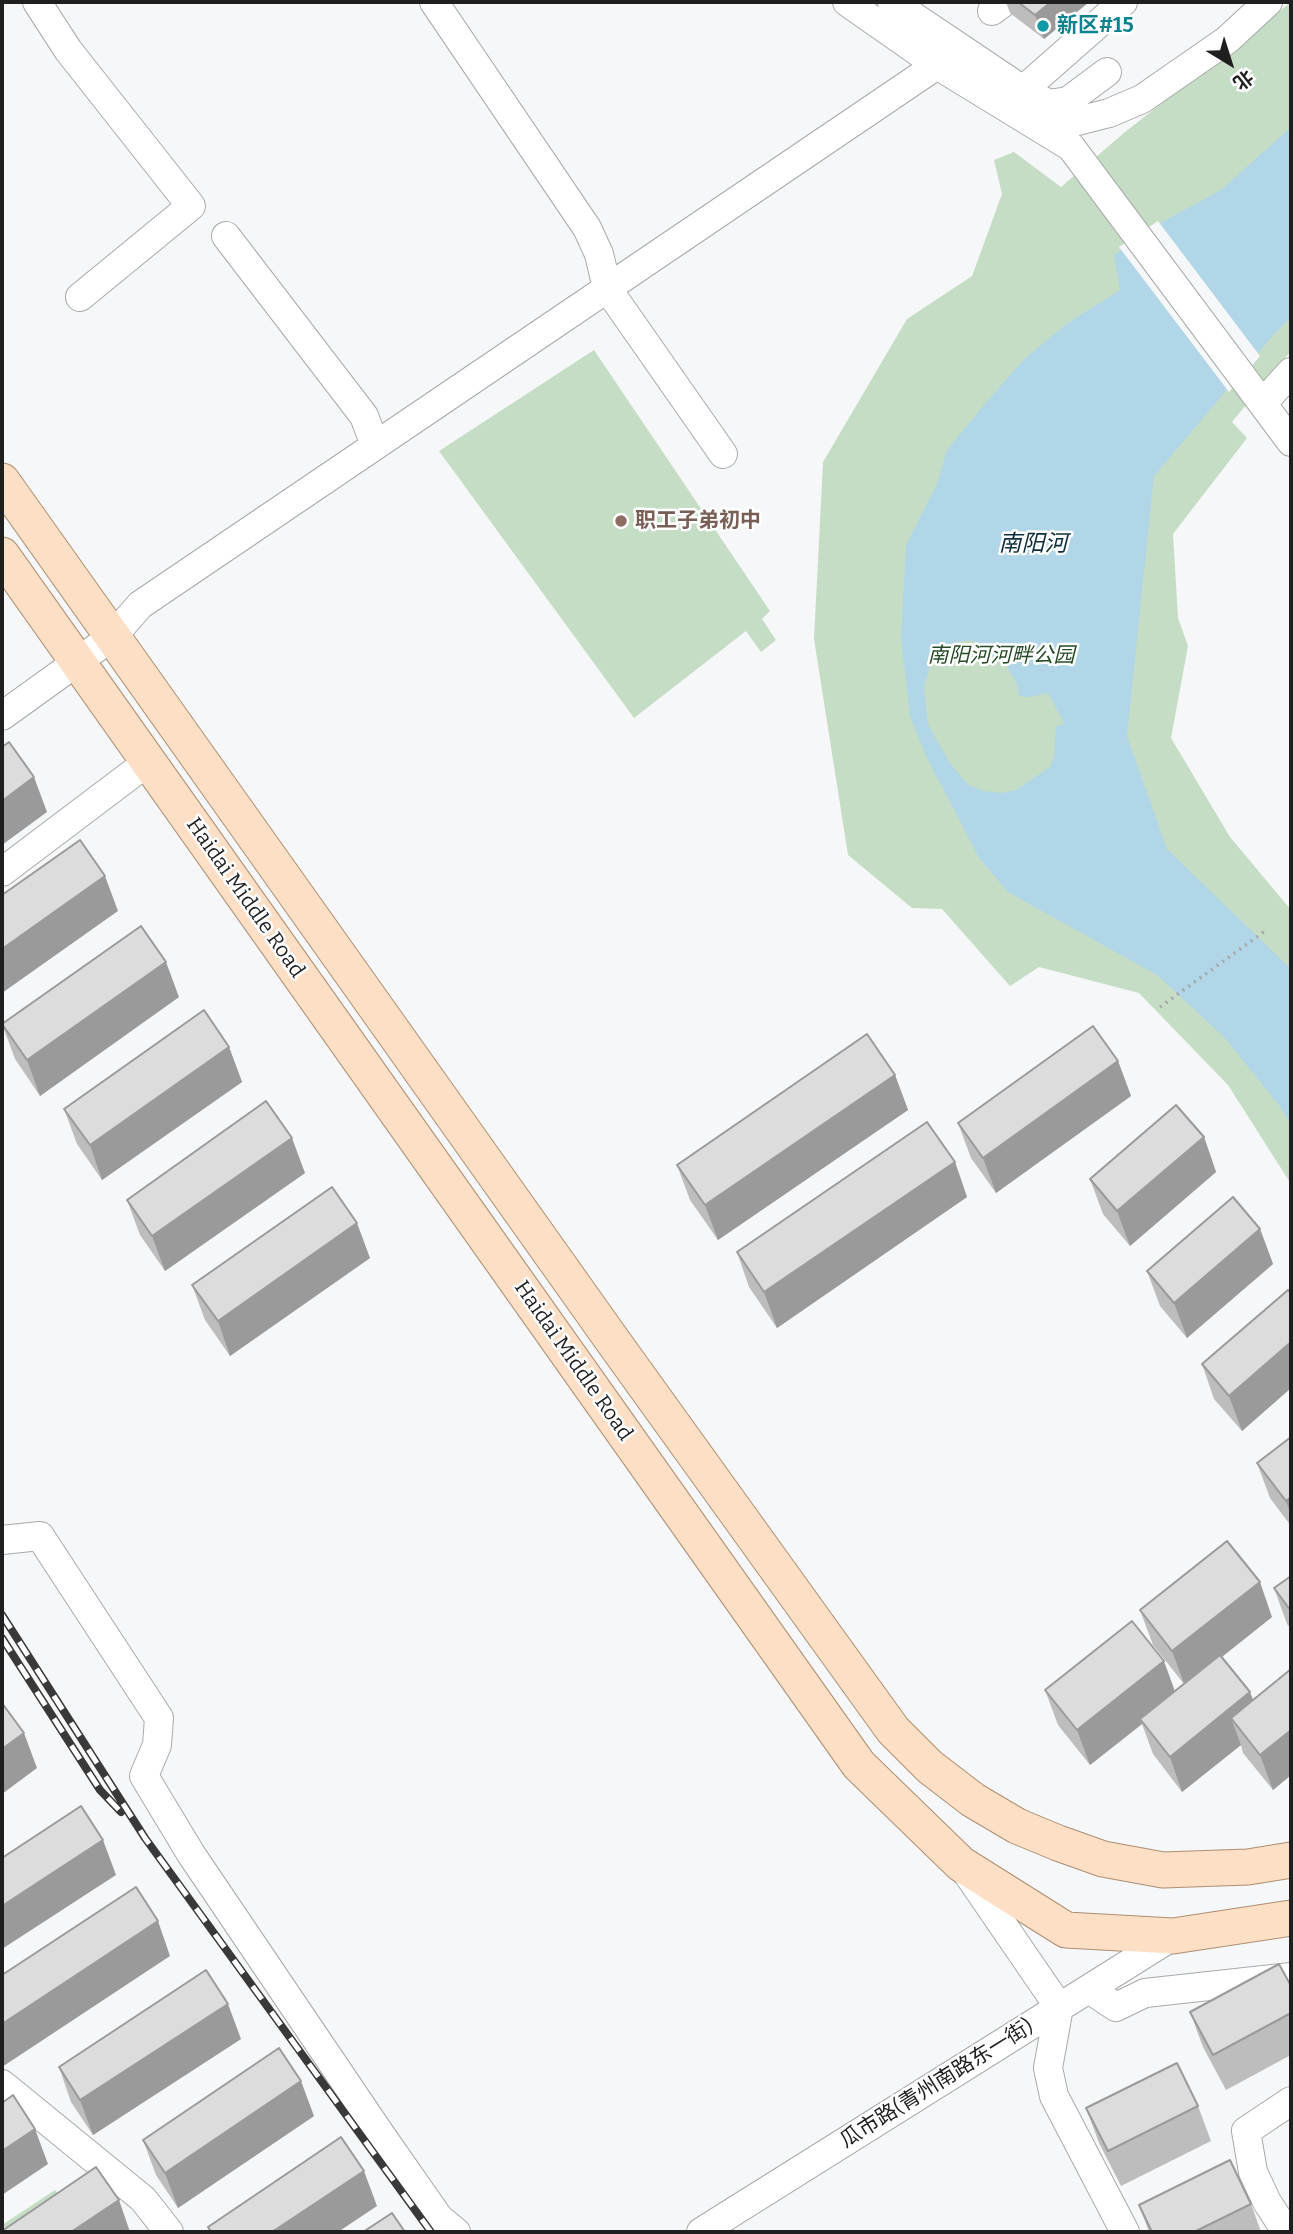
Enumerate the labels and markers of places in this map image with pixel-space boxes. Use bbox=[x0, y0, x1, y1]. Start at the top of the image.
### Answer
place label: 新区#15 bbox=[1057, 13, 1134, 39]
marker: 新区#15 bbox=[1035, 18, 1051, 34]
place label: 职工子弟初中 bbox=[635, 508, 761, 534]
marker: 职工子弟初中 bbox=[613, 513, 629, 529]

